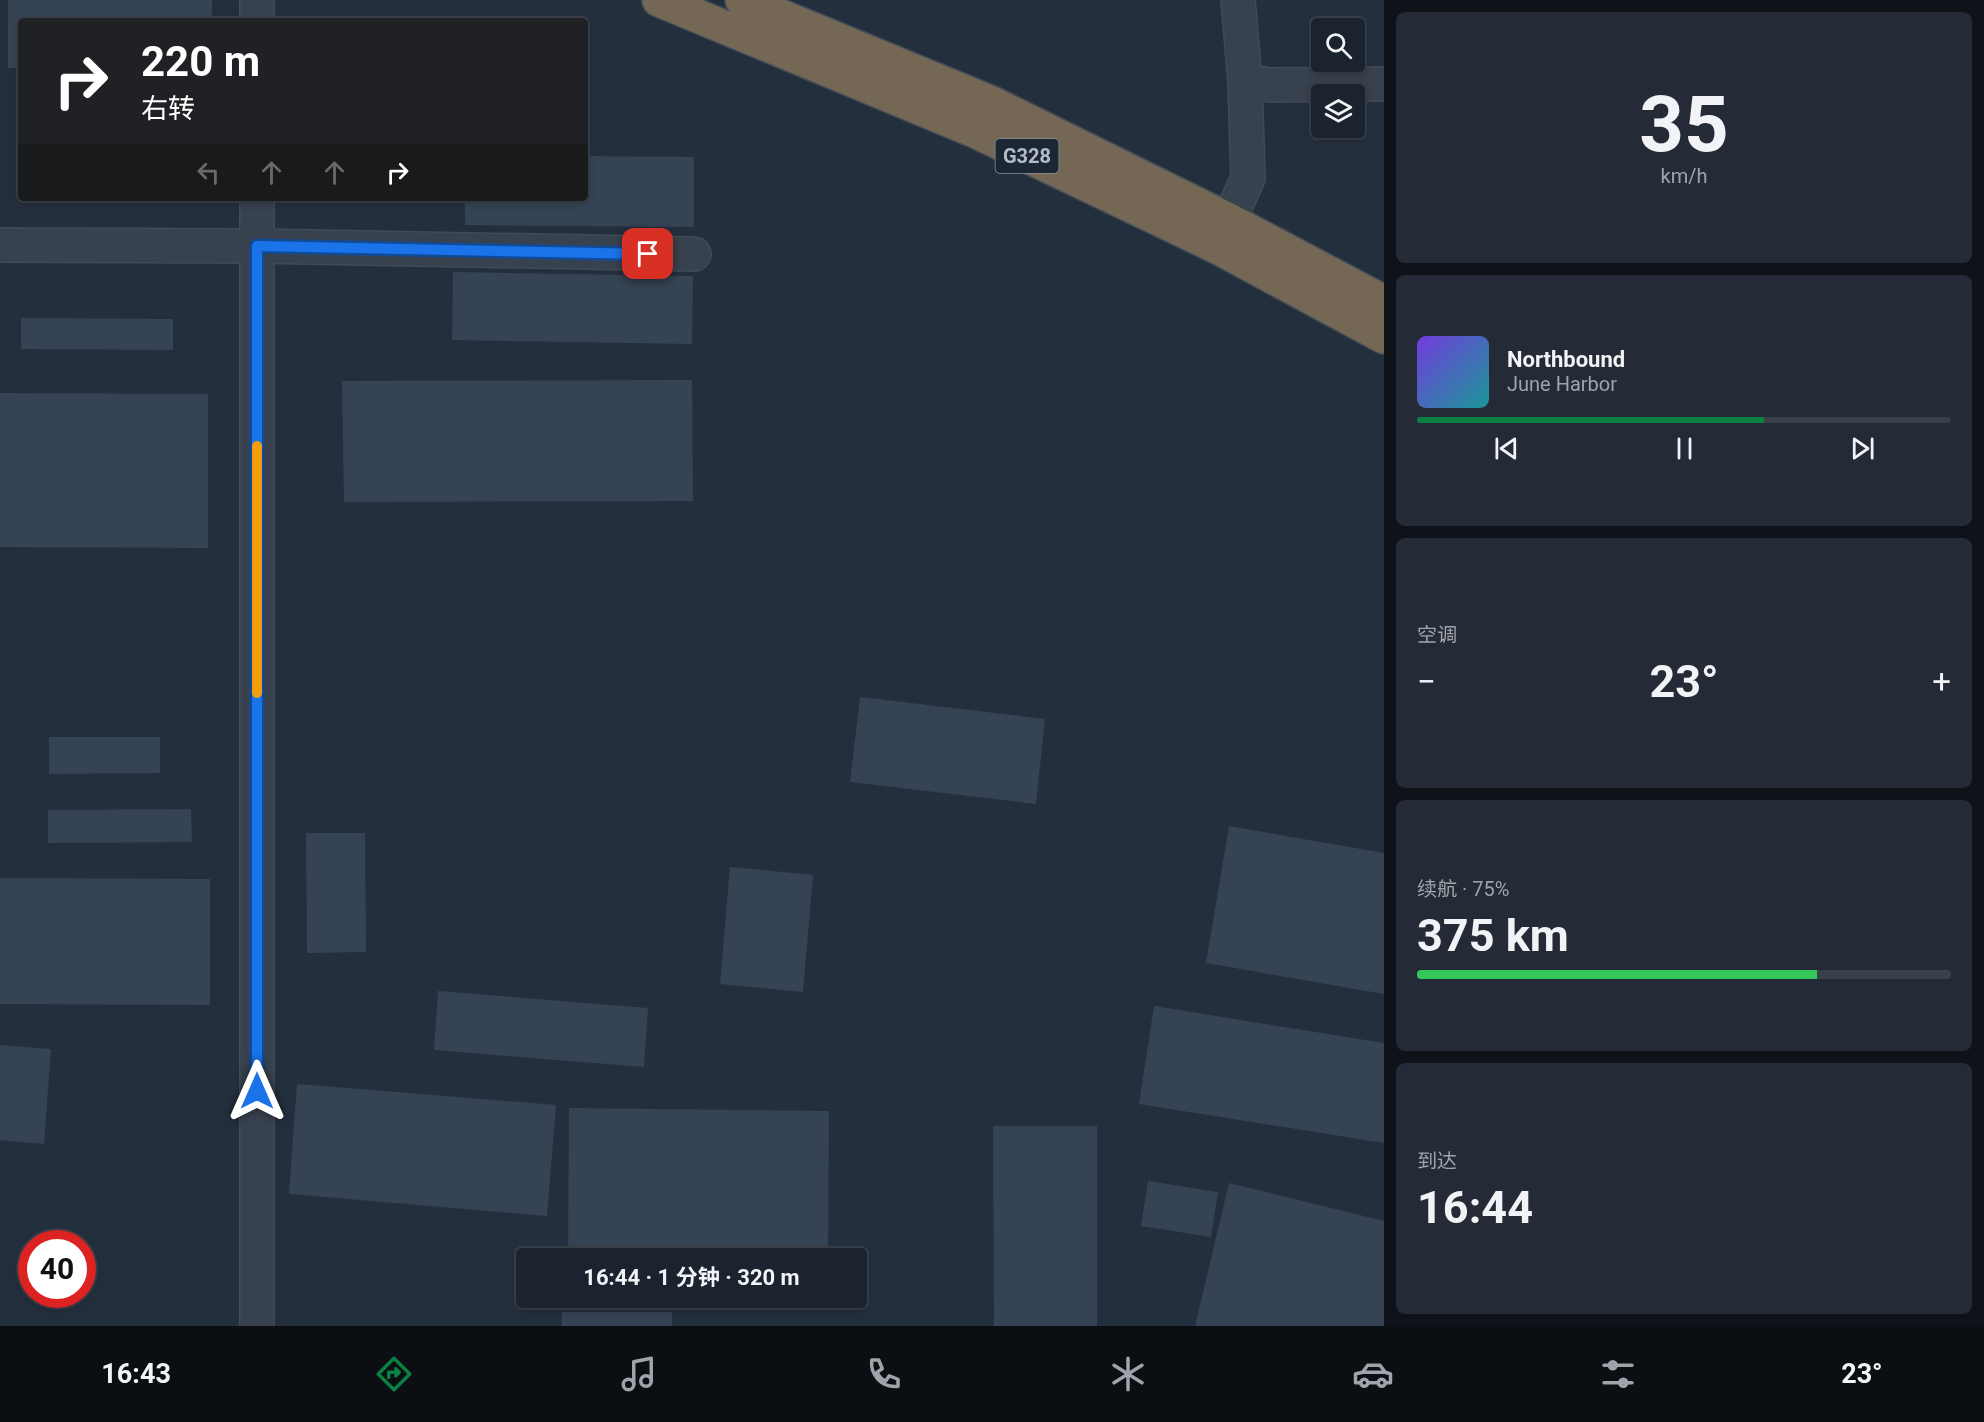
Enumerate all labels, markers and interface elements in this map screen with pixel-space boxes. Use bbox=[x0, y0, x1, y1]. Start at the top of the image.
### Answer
map controls bbox=[1311, 18, 1365, 138]
button: search bbox=[1311, 18, 1365, 72]
text: 220 m bbox=[141, 37, 260, 86]
icon: right bbox=[42, 42, 120, 120]
text: 35 bbox=[1639, 79, 1729, 170]
button: layers bbox=[1311, 84, 1365, 138]
text: 右转 bbox=[141, 93, 195, 125]
road number: G328 bbox=[996, 139, 1058, 173]
icon: left bbox=[192, 156, 225, 189]
icon: ahead bbox=[255, 156, 288, 189]
icon: ahead bbox=[318, 156, 351, 189]
icon: right bbox=[381, 156, 414, 189]
text: km/h bbox=[1661, 164, 1707, 188]
pin bbox=[622, 228, 673, 279]
icon: arrive bbox=[631, 237, 664, 270]
text: Northbound bbox=[1507, 347, 1625, 372]
text: June Harbor bbox=[1507, 372, 1617, 396]
icon: previous bbox=[1490, 432, 1523, 465]
icon: pause bbox=[1668, 432, 1701, 465]
icon: next bbox=[1846, 432, 1879, 465]
text: 空调 bbox=[1417, 623, 1457, 647]
text: 23° bbox=[1649, 655, 1719, 708]
text: − bbox=[1417, 662, 1436, 701]
text: + bbox=[1932, 662, 1951, 701]
text: 续航 · 75% bbox=[1417, 877, 1509, 901]
text: 375 km bbox=[1417, 909, 1569, 962]
position arrow bbox=[225, 1059, 289, 1123]
text: 到达 bbox=[1417, 1149, 1457, 1173]
text: 16:44 bbox=[1417, 1181, 1533, 1234]
speed limit sign: 40 bbox=[18, 1230, 96, 1308]
text: 16:44 · 1 分钟 · 320 m bbox=[583, 1265, 800, 1290]
icon: directions bbox=[373, 1353, 415, 1395]
icon: music bbox=[618, 1353, 660, 1395]
icon: phone bbox=[863, 1353, 905, 1395]
icon: climate bbox=[1107, 1353, 1149, 1395]
icon: car bbox=[1352, 1353, 1394, 1395]
icon: filters bbox=[1597, 1353, 1639, 1395]
text: 16:43 bbox=[101, 1358, 171, 1390]
text: 23° bbox=[1841, 1358, 1883, 1390]

